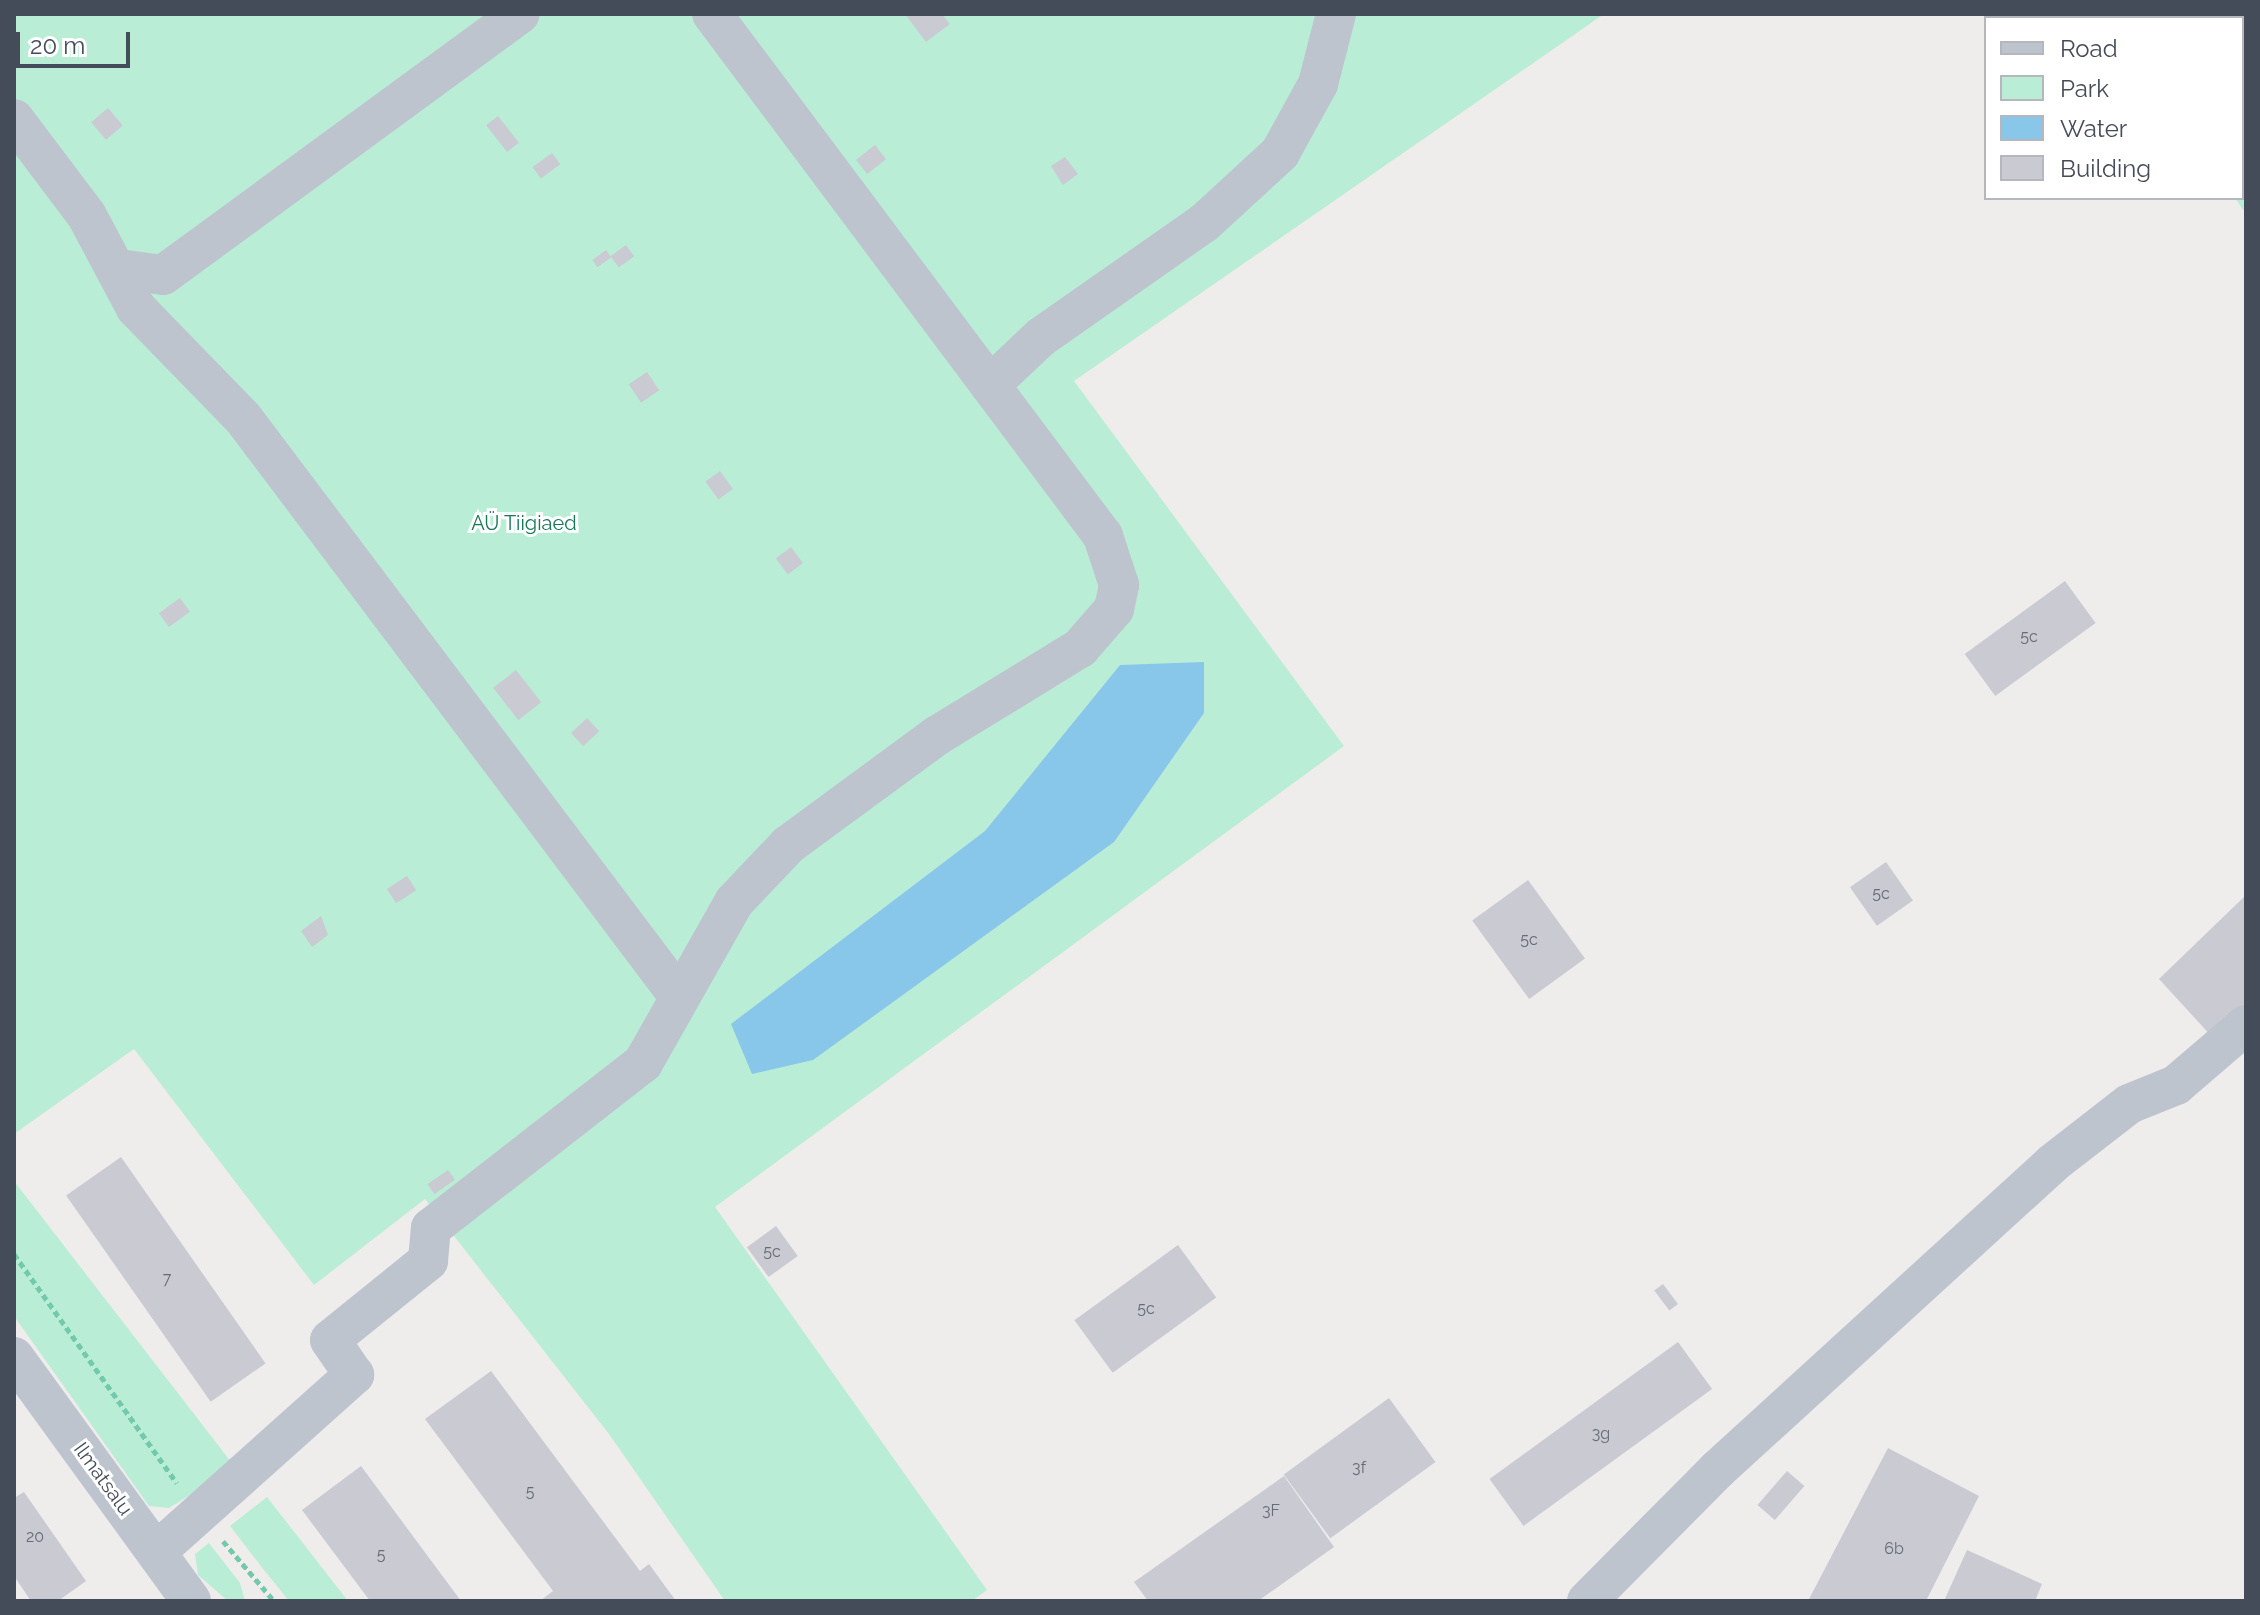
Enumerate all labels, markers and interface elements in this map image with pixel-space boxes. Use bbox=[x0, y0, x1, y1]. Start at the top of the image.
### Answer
scale bar bbox=[20, 16, 134, 66]
legend bbox=[1984, 16, 2244, 200]
text: 20 m bbox=[30, 31, 85, 60]
text: Road bbox=[2060, 34, 2118, 63]
text: Park bbox=[2060, 74, 2109, 103]
text: Water bbox=[2060, 114, 2127, 143]
text: Building bbox=[2060, 154, 2151, 183]
park label: AÜ Tiigiaed bbox=[471, 511, 577, 535]
house number: 5c bbox=[2020, 627, 2038, 647]
house number: 5c bbox=[1872, 884, 1890, 904]
house number: 5c bbox=[1520, 930, 1538, 950]
house number: 5c bbox=[763, 1242, 781, 1262]
house number: 7 bbox=[163, 1269, 171, 1289]
house number: 5c bbox=[1137, 1299, 1155, 1319]
house number: 3g bbox=[1592, 1424, 1610, 1444]
street label: Ilmatsalu bbox=[69, 1438, 137, 1520]
house number: 3f bbox=[1352, 1458, 1366, 1478]
house number: 5 bbox=[526, 1482, 534, 1502]
house number: 3F bbox=[1262, 1501, 1280, 1521]
house number: 20 bbox=[26, 1527, 44, 1547]
house number: 6b bbox=[1884, 1539, 1904, 1559]
house number: 5 bbox=[377, 1545, 385, 1565]

